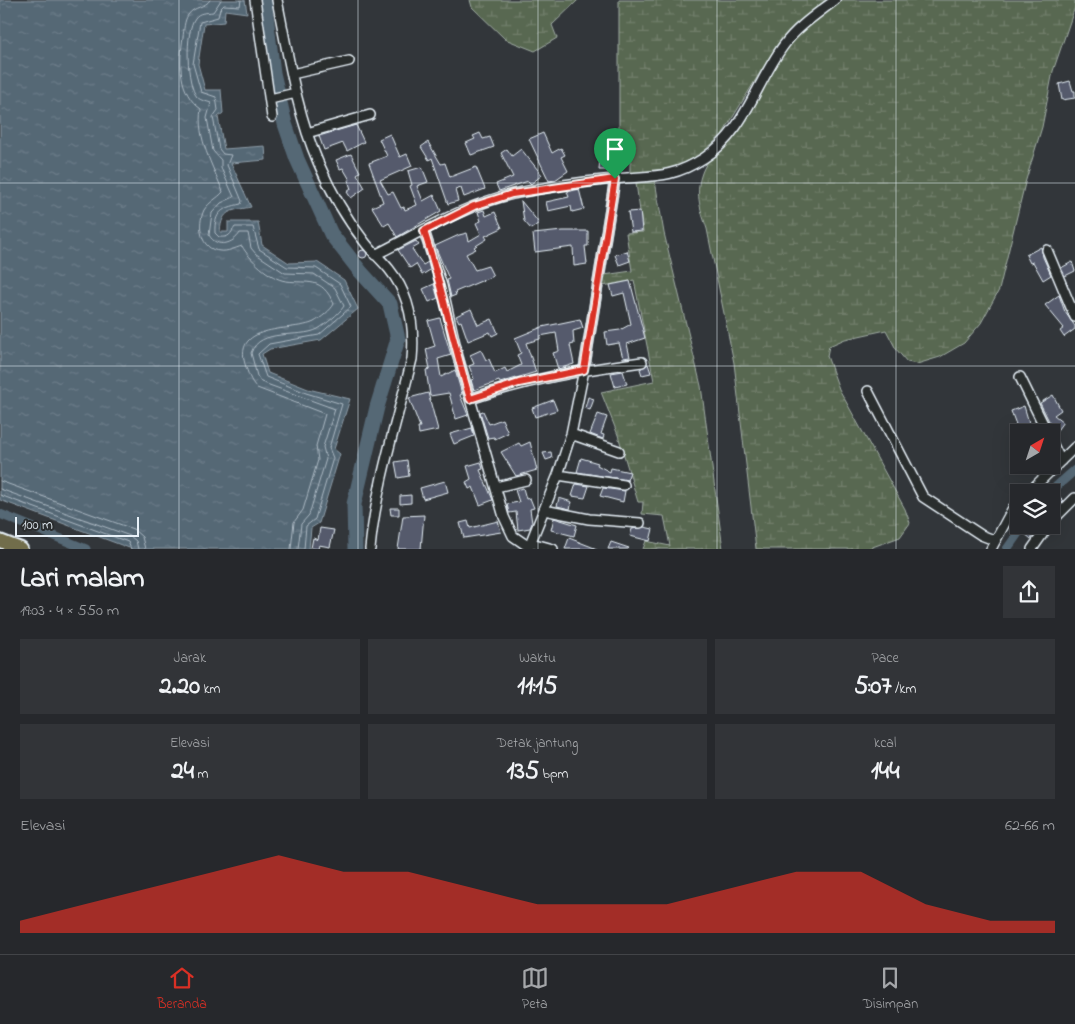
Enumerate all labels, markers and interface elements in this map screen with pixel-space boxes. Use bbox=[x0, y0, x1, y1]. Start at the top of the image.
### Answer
pin bbox=[594, 128, 636, 179]
icon: arrive bbox=[601, 135, 629, 163]
north arrow bbox=[1010, 424, 1060, 474]
map controls bbox=[1010, 424, 1060, 534]
button: layers bbox=[1010, 484, 1060, 534]
scale bar bbox=[15, 514, 139, 537]
text: 100 m bbox=[22, 515, 53, 536]
text: Lari malam bbox=[20, 559, 145, 600]
button: share bbox=[1003, 566, 1055, 618]
text: 19:03 · 4 × 550 m bbox=[20, 599, 119, 623]
text: Jarak bbox=[174, 648, 206, 669]
text: Waktu bbox=[519, 648, 556, 669]
text: Pace bbox=[871, 648, 899, 669]
text: 2.20 bbox=[159, 669, 200, 705]
text: 11:15 bbox=[517, 669, 558, 705]
text: 5:07 bbox=[854, 669, 892, 705]
text: km bbox=[200, 679, 220, 700]
text: /km bbox=[892, 679, 916, 700]
text: Elevasi bbox=[170, 733, 210, 754]
text: Detak jantung bbox=[497, 733, 578, 754]
text: kcal bbox=[874, 733, 896, 754]
text: 24 bbox=[171, 754, 194, 790]
text: 135 bbox=[507, 754, 539, 790]
text: 144 bbox=[871, 754, 899, 790]
text: m bbox=[194, 764, 208, 785]
text: bpm bbox=[539, 764, 568, 785]
text: Elevasi bbox=[20, 814, 65, 838]
text: 62–66 m bbox=[1005, 814, 1055, 838]
tab: Beranda bbox=[157, 964, 207, 1015]
tab: Peta bbox=[521, 964, 549, 1015]
tab: Disimpan bbox=[863, 964, 918, 1015]

